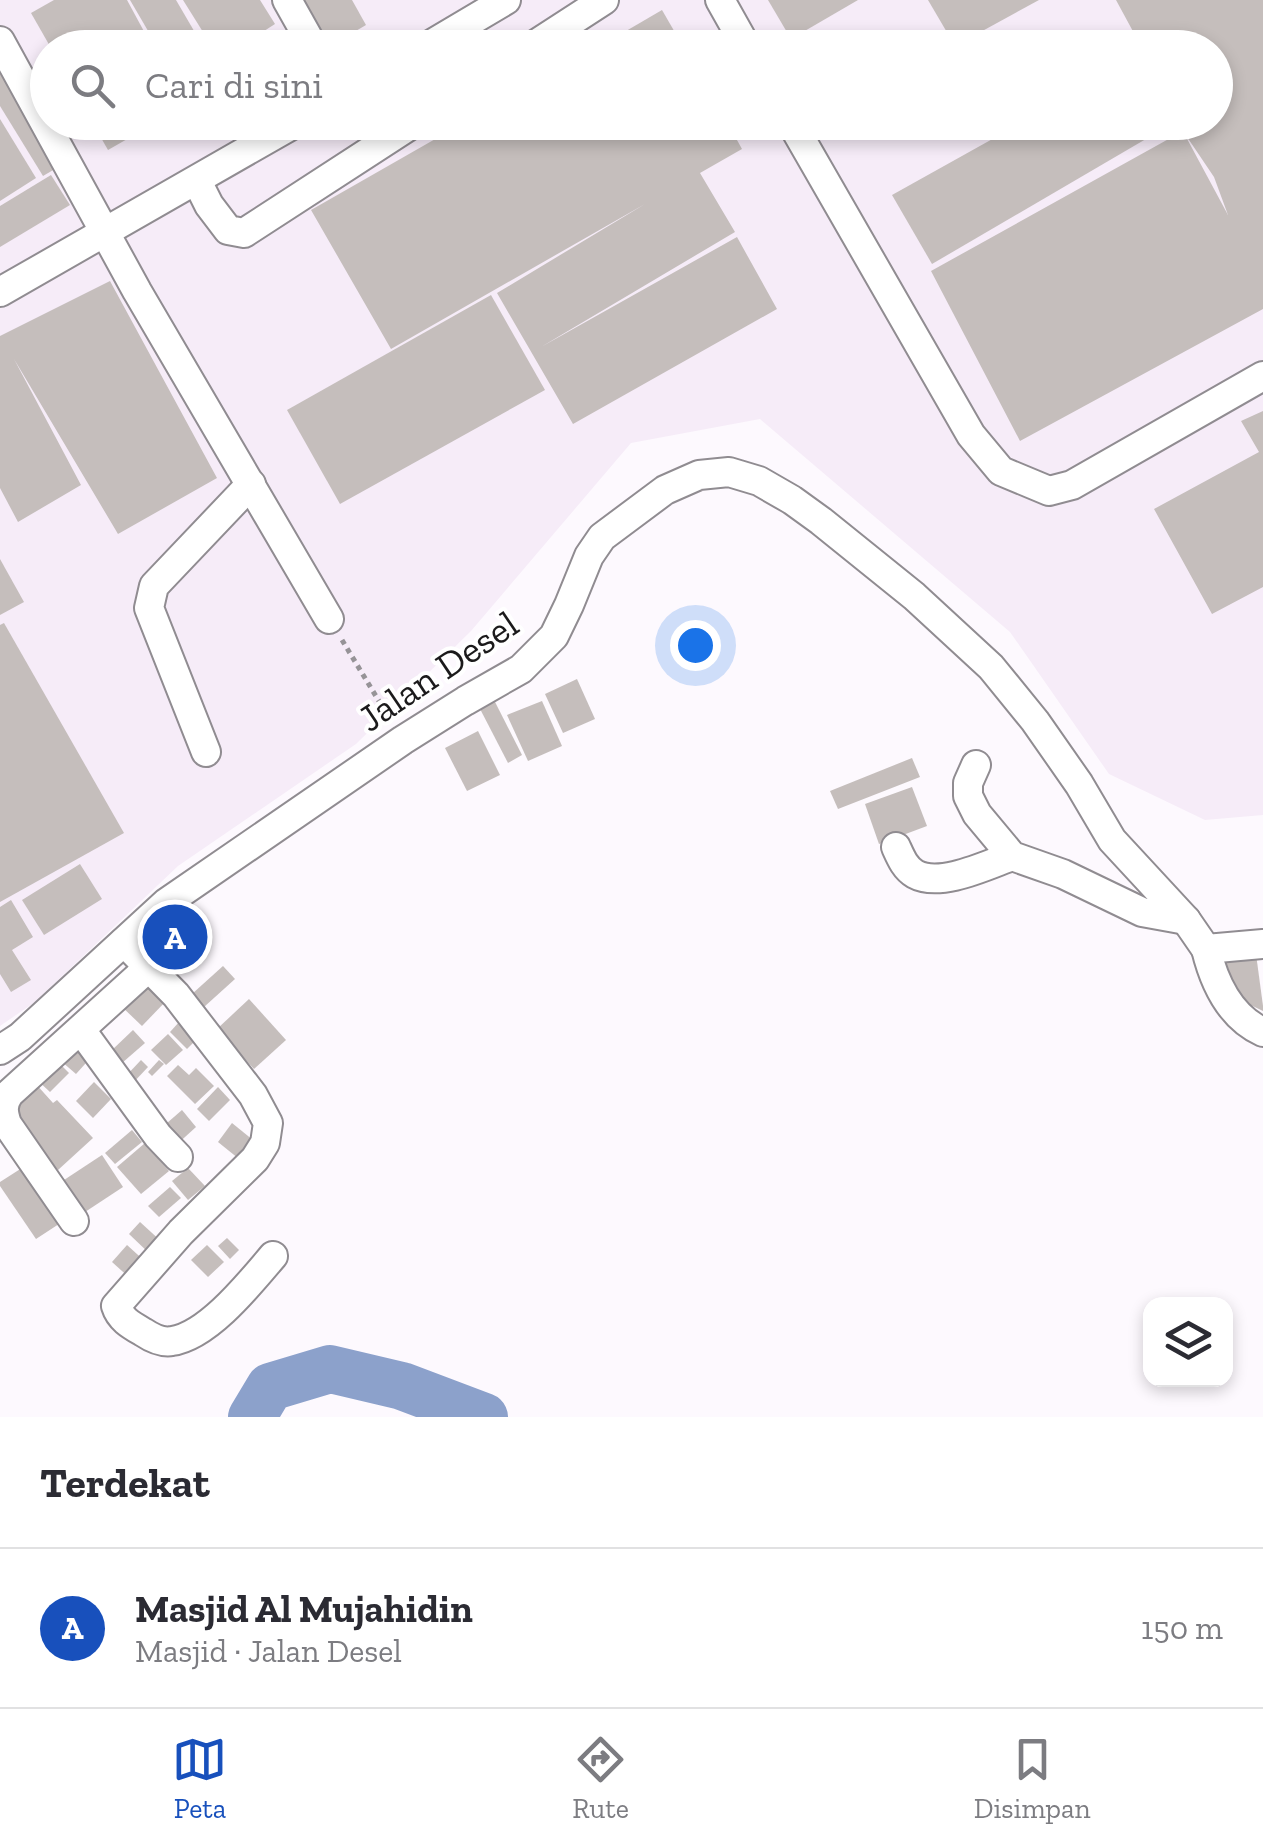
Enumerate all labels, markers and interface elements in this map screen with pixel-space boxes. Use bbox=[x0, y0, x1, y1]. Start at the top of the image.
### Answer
search box bbox=[30, 30, 1233, 140]
icon: search bbox=[65, 58, 120, 113]
text: Cari di sini bbox=[145, 62, 323, 108]
street label: Jalan Desel bbox=[349, 601, 527, 741]
your location bbox=[670, 620, 721, 671]
pin: A bbox=[142, 900, 208, 974]
map controls bbox=[1143, 1297, 1233, 1387]
button: layers bbox=[1143, 1297, 1233, 1387]
text: Terdekat bbox=[40, 1457, 210, 1508]
text: Masjid Al Mujahidin bbox=[135, 1586, 473, 1632]
text: A bbox=[62, 1609, 83, 1647]
text: 150 m bbox=[1141, 1609, 1223, 1647]
text: Masjid · Jalan Desel bbox=[135, 1632, 402, 1670]
tab: Peta bbox=[172, 1732, 227, 1825]
tab: Rute bbox=[572, 1732, 629, 1825]
tab: Disimpan bbox=[974, 1732, 1091, 1825]

